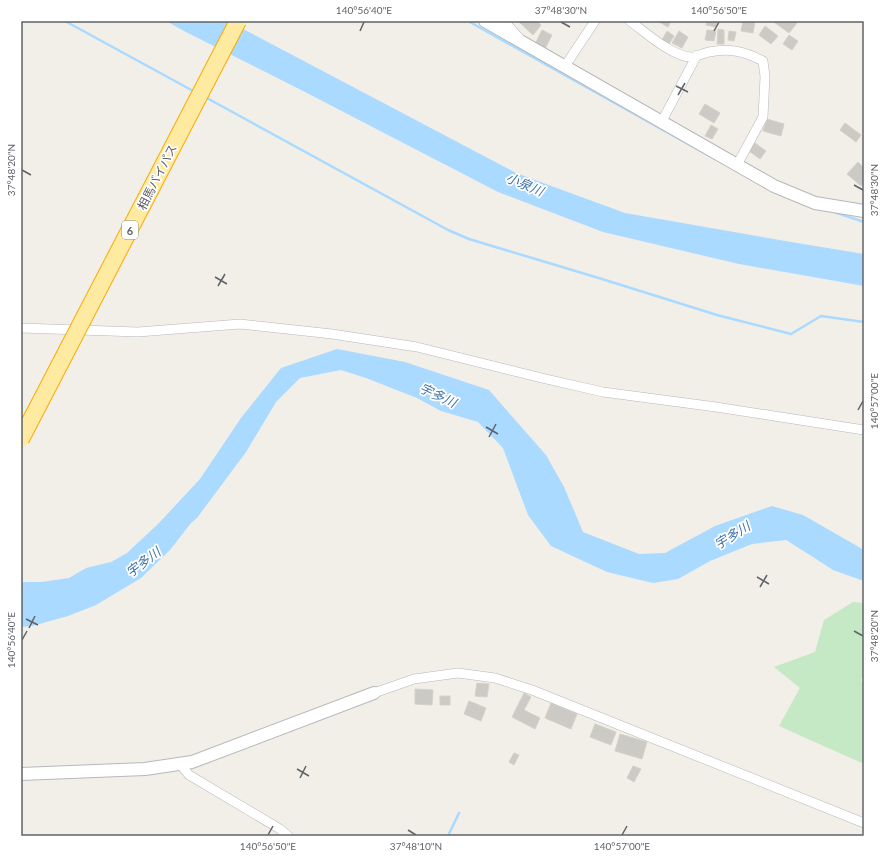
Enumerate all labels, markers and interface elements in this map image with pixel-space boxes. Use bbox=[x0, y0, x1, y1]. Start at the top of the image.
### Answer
text: 140°56'40"E bbox=[336, 4, 392, 16]
text: 37°48'30"N bbox=[535, 4, 587, 16]
text: 140°56'50"E bbox=[691, 4, 747, 16]
street label: 相馬バイパス bbox=[134, 142, 180, 212]
text: 37°48'20"N bbox=[5, 144, 17, 196]
text: 37°48'30"N bbox=[868, 164, 880, 216]
water label: 小泉川 bbox=[504, 169, 548, 200]
road number: 6 bbox=[122, 221, 138, 239]
text: 140°57'00"E bbox=[868, 373, 880, 429]
water label: 宇多川 bbox=[417, 380, 461, 411]
water label: 宇多川 bbox=[711, 517, 754, 552]
water label: 宇多川 bbox=[123, 543, 165, 580]
text: 37°48'20"N bbox=[868, 610, 880, 662]
text: 140°56'40"E bbox=[5, 612, 17, 668]
text: 140°56'50"E bbox=[240, 840, 296, 852]
text: 37°48'10"N bbox=[390, 840, 442, 852]
text: 140°57'00"E bbox=[594, 840, 650, 852]

